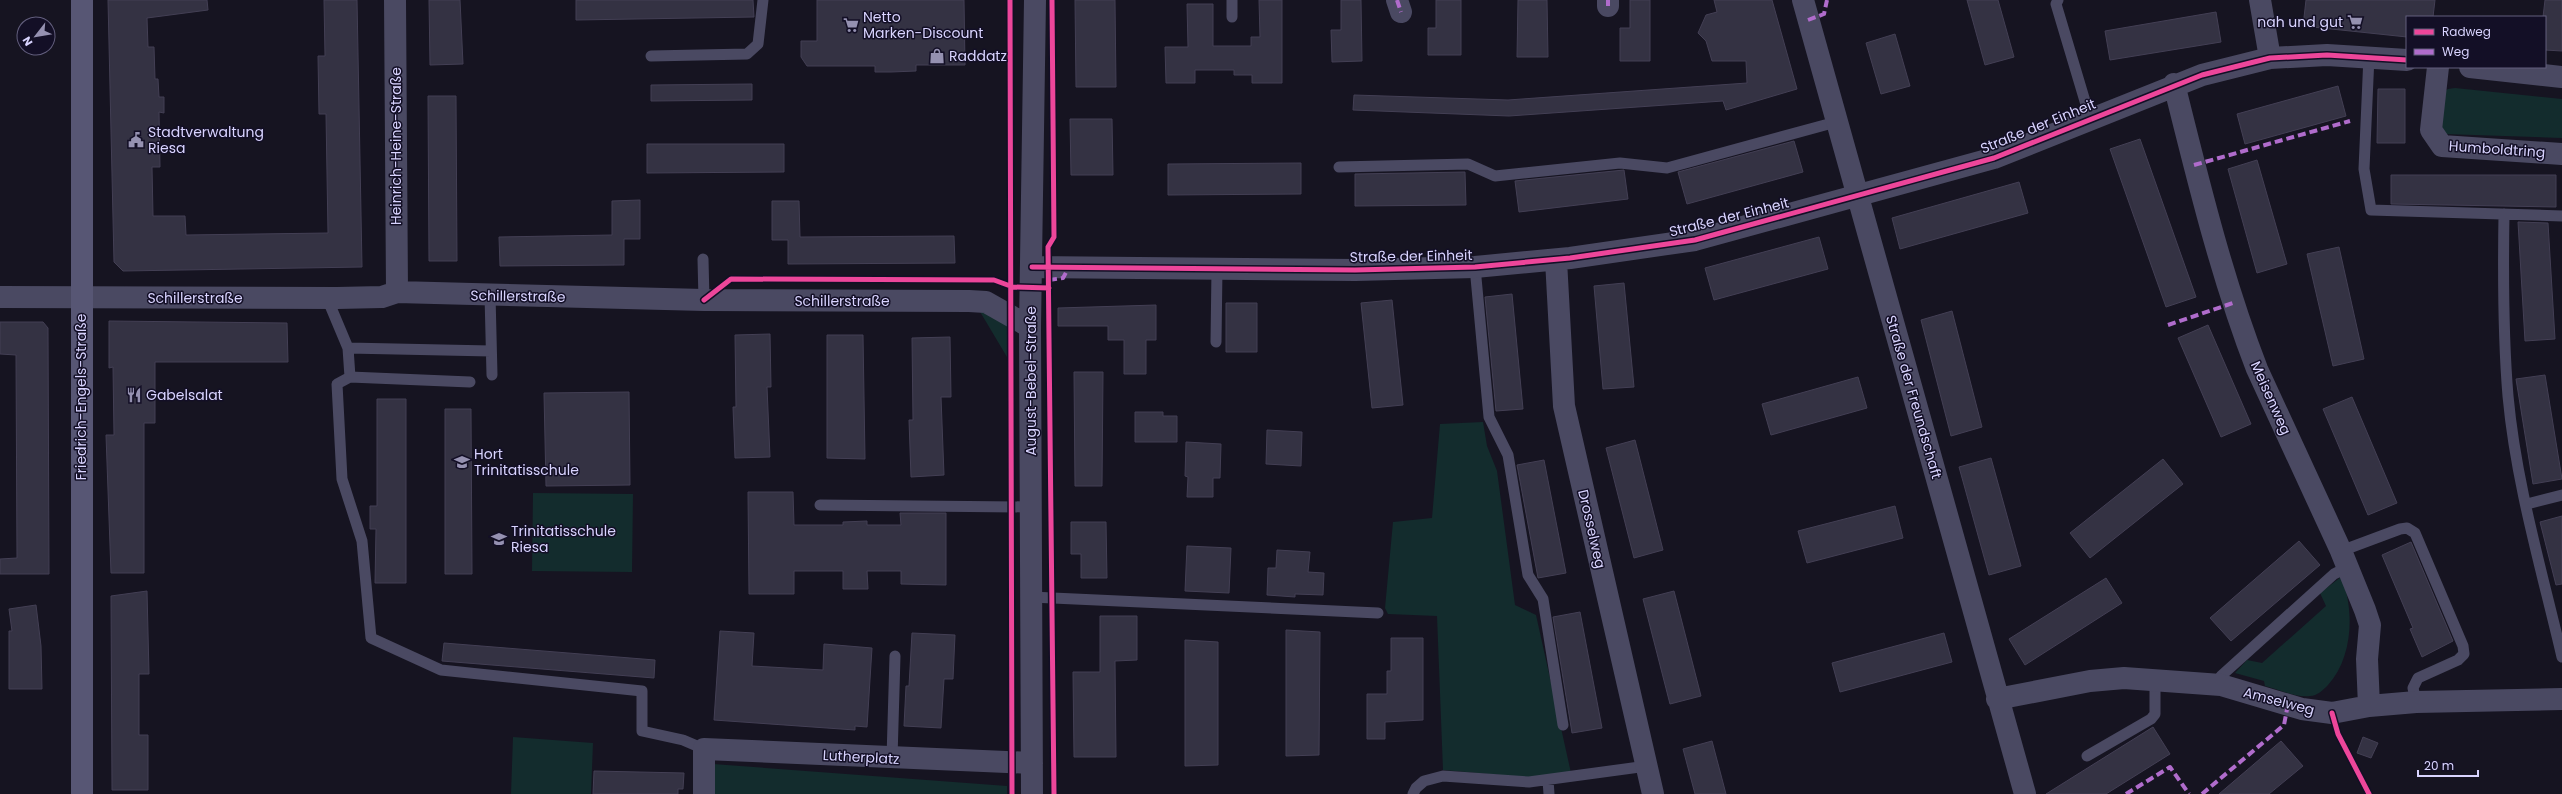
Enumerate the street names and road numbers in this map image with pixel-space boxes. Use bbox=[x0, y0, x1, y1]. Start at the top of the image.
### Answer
street label: Heinrich-Heine-Straße bbox=[386, 67, 406, 225]
street label: Straße der Einheit bbox=[1977, 94, 2099, 158]
street label: Humboldtring bbox=[2448, 136, 2546, 162]
street label: Straße der Einheit bbox=[1667, 192, 1791, 242]
street label: Straße der Einheit bbox=[1349, 245, 1473, 267]
street label: Schillerstraße bbox=[470, 285, 566, 307]
street label: Schillerstraße bbox=[147, 288, 243, 308]
street label: Schillerstraße bbox=[794, 291, 890, 311]
street label: August-Bebel-Straße bbox=[1021, 306, 1041, 456]
street label: Friedrich-Engels-Straße bbox=[71, 313, 91, 480]
street label: Straße der Freundschaft bbox=[1881, 313, 1947, 481]
street label: Meisenweg bbox=[2246, 358, 2296, 438]
street label: Drosselweg bbox=[1573, 488, 1611, 570]
street label: Amselweg bbox=[2241, 682, 2317, 720]
street label: Lutherplatz bbox=[822, 745, 900, 769]

